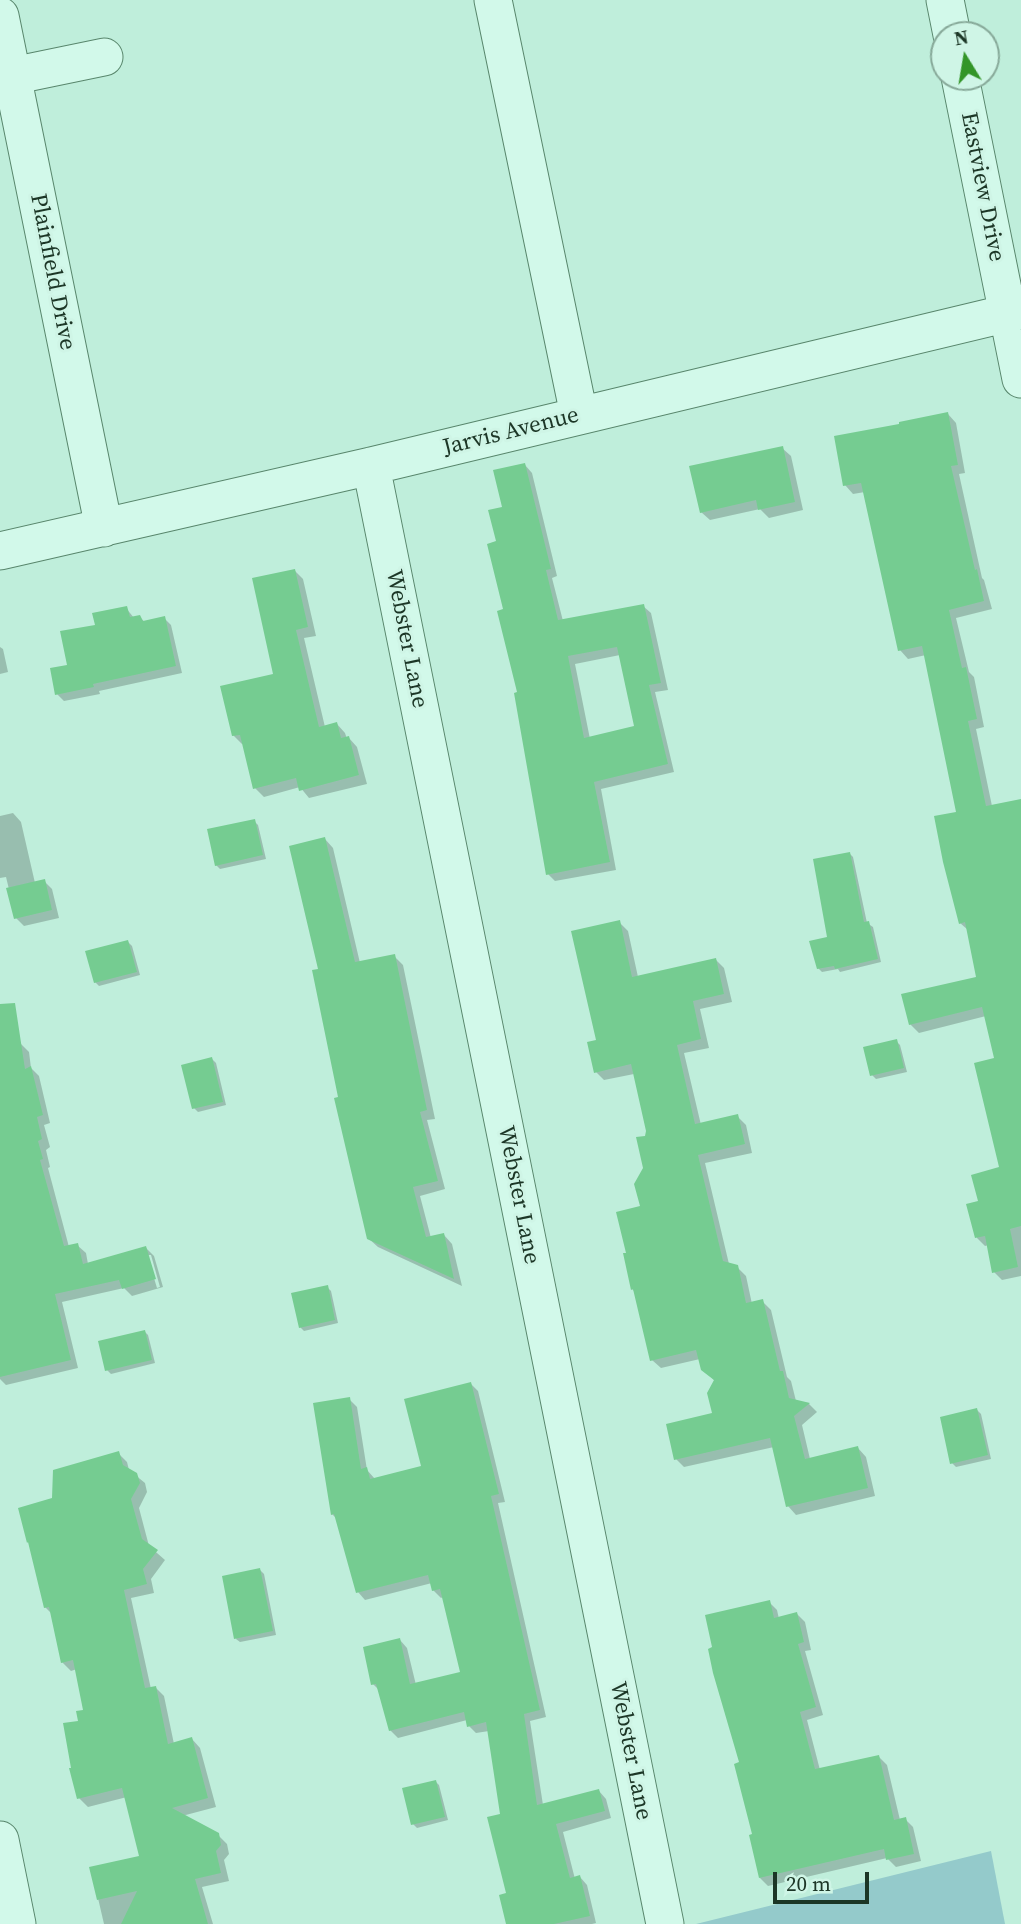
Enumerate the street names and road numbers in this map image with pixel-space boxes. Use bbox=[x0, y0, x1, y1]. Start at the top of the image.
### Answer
street label: Eastview Drive bbox=[954, 110, 1010, 264]
street label: Plainfield Drive bbox=[23, 191, 81, 353]
street label: Jarvis Avenue bbox=[440, 402, 582, 462]
street label: Webster Lane bbox=[379, 567, 433, 711]
street label: Webster Lane bbox=[491, 1123, 545, 1267]
street label: Webster Lane bbox=[603, 1679, 657, 1823]

